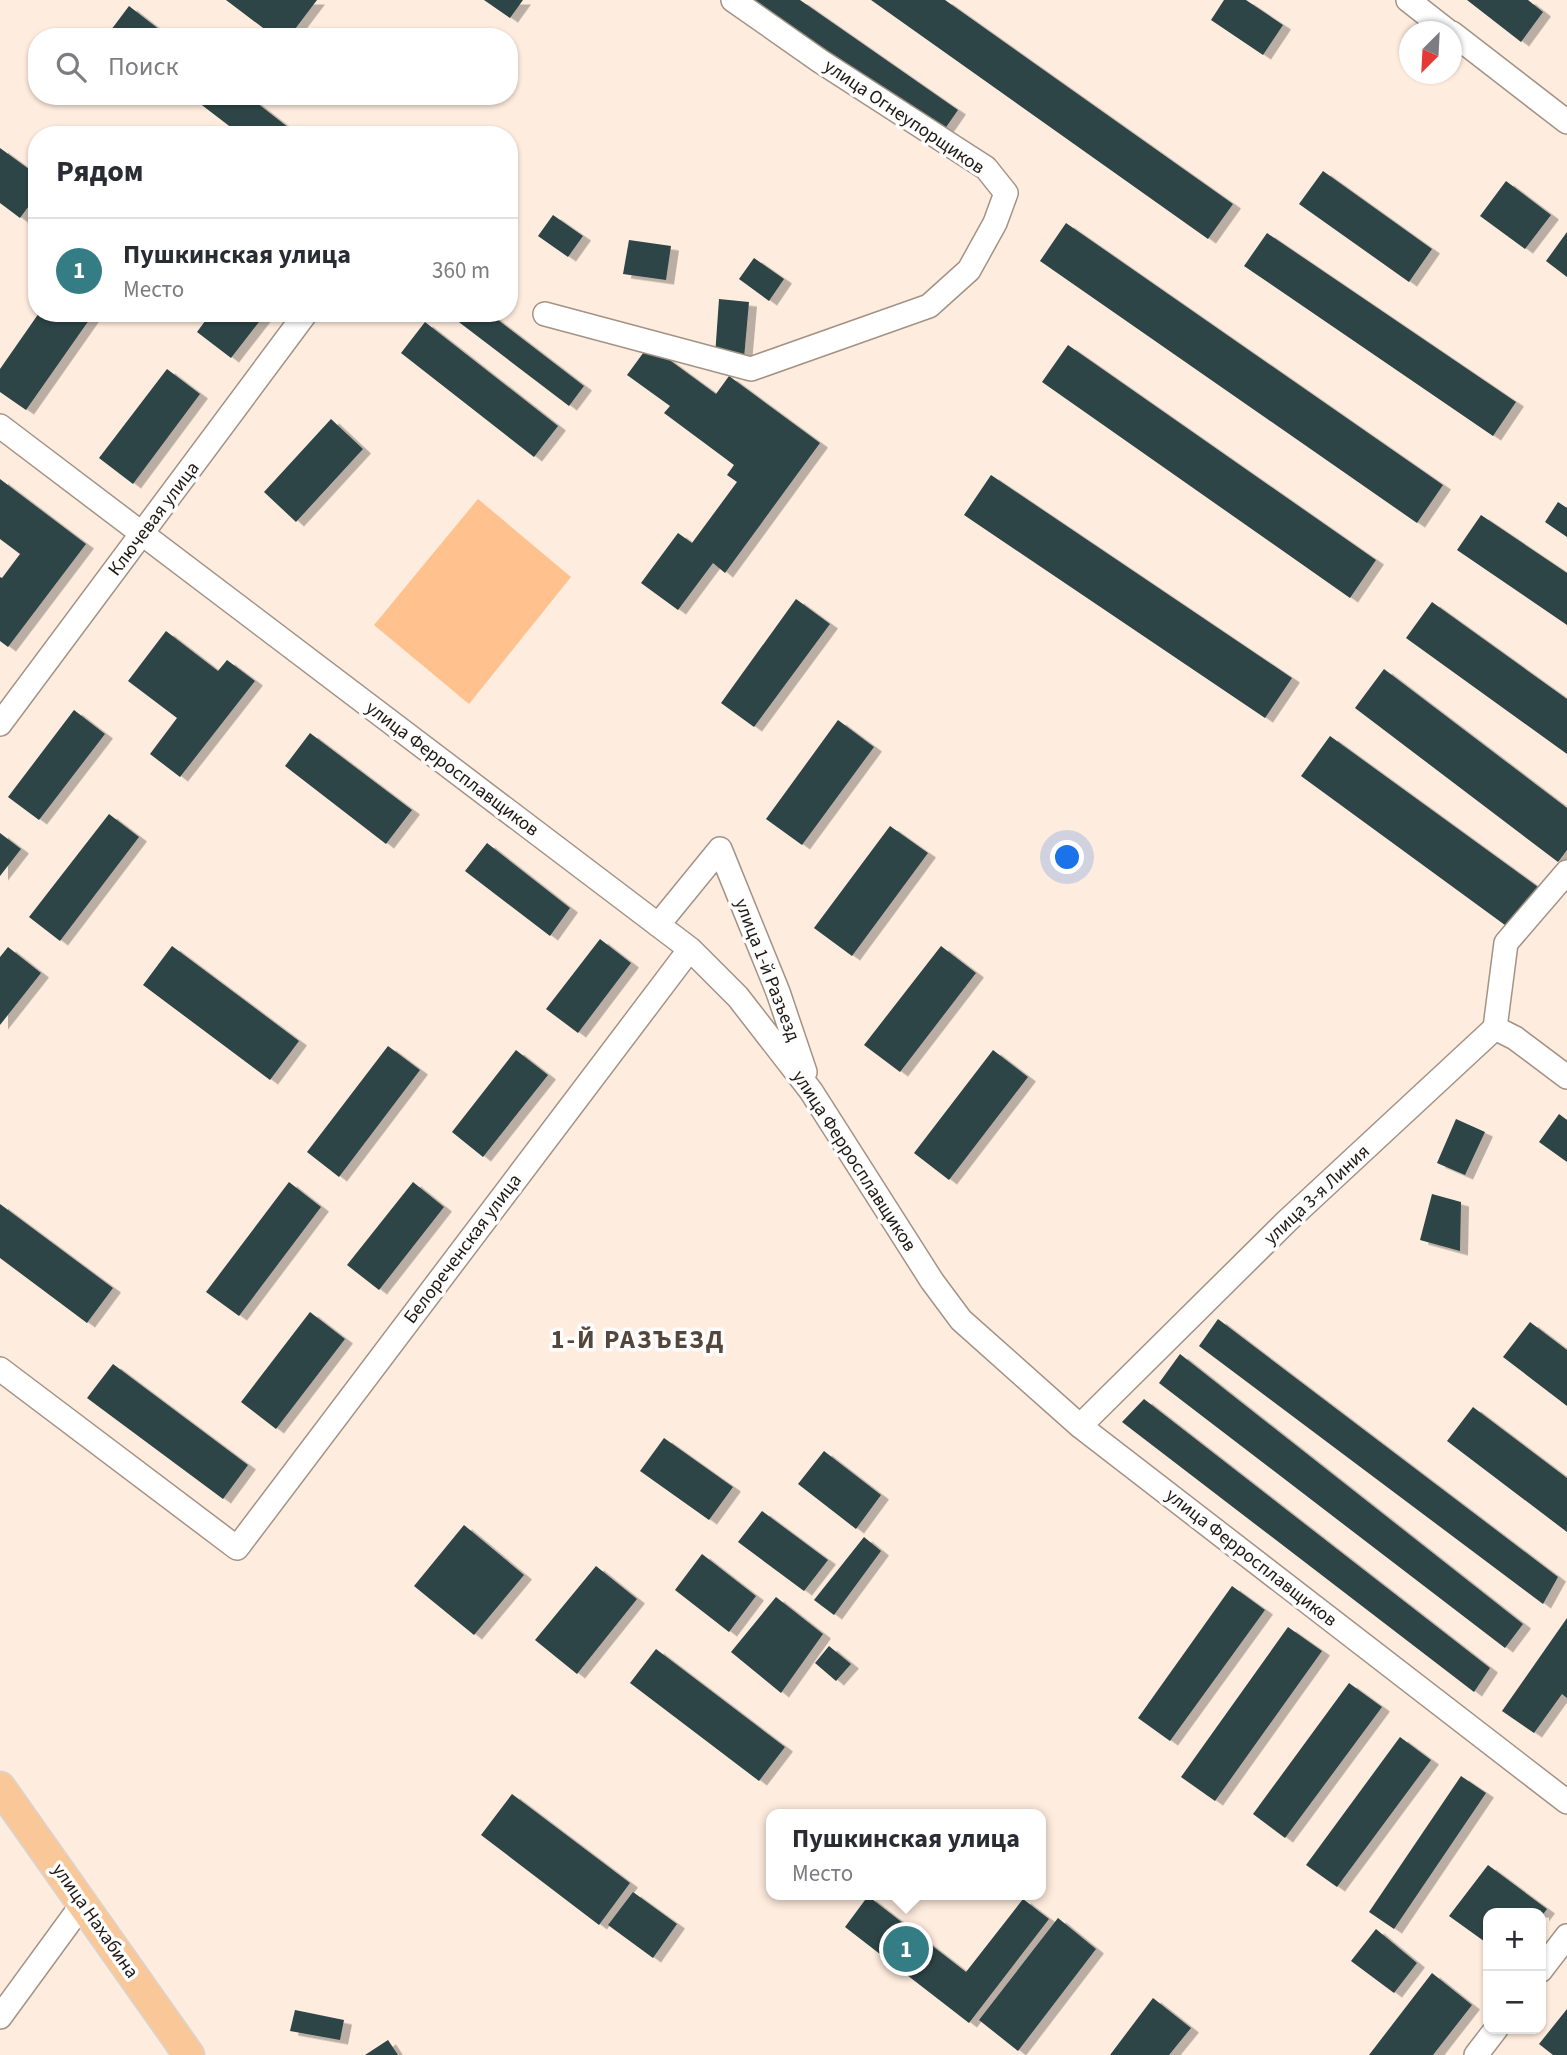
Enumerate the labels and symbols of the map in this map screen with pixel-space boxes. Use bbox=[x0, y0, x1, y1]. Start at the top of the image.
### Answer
north arrow bbox=[1399, 21, 1462, 84]
street label: улица Огнеупорщиков bbox=[818, 53, 990, 181]
street label: Ключевая улица bbox=[102, 456, 206, 582]
street label: улица Ферросплавщиков bbox=[360, 695, 544, 843]
your location bbox=[1050, 840, 1084, 874]
street label: улица 1-й Разъезд bbox=[727, 895, 807, 1045]
street label: улица Ферросплавщиков bbox=[785, 1065, 923, 1257]
street label: улица 3-я Линия bbox=[1258, 1139, 1376, 1251]
street label: Белореченская улица bbox=[398, 1168, 528, 1330]
district label: 1-Й РАЗЪЕЗД bbox=[551, 1321, 725, 1358]
street label: улица Ферросплавщиков bbox=[1160, 1482, 1342, 1634]
street label: улица Нахабина bbox=[45, 1858, 145, 1984]
pin: 1 bbox=[883, 1923, 929, 1975]

